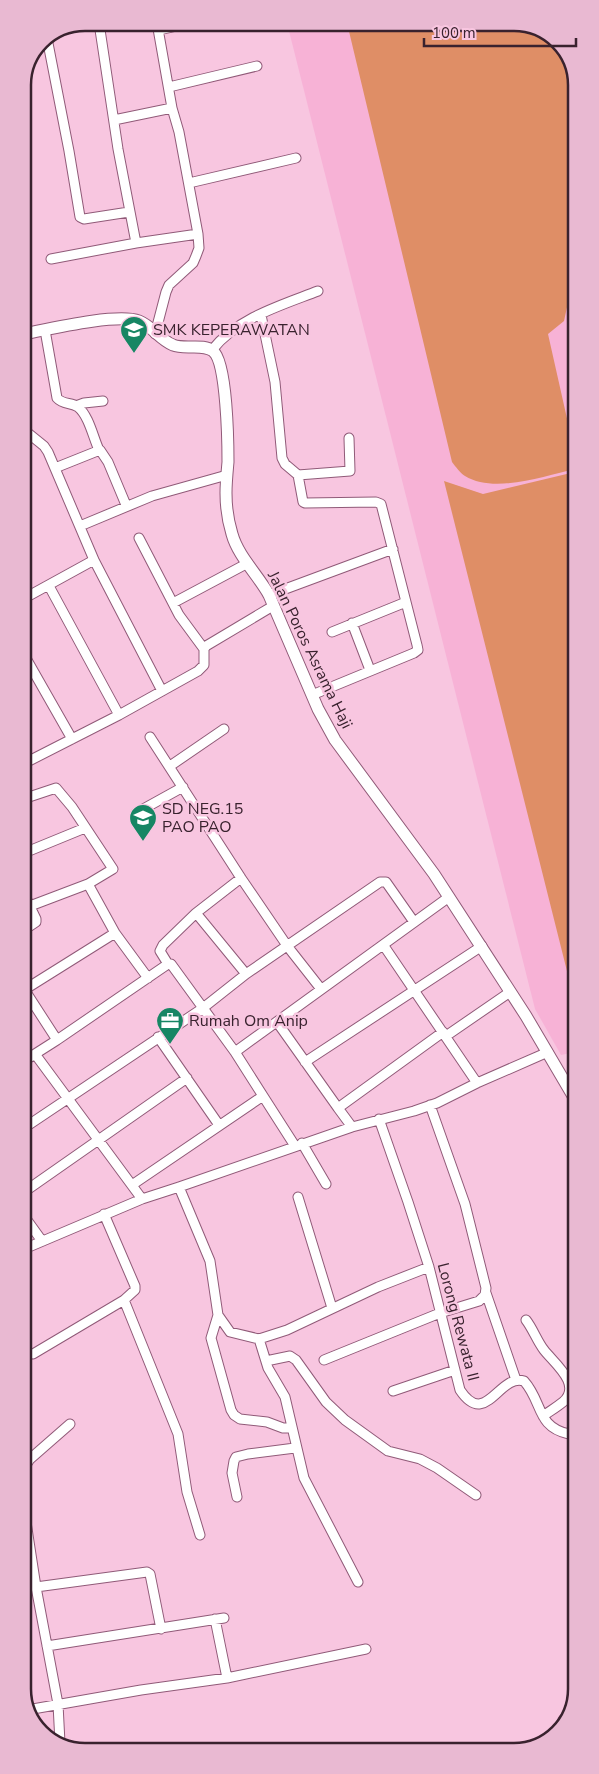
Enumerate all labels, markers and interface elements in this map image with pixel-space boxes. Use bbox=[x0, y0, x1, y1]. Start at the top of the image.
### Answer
scale bar bbox=[424, 15, 576, 47]
text: 100 m bbox=[432, 23, 476, 43]
school or university icon: SMK KEPERAWATAN bbox=[119, 315, 149, 354]
place label: SMK KEPERAWATAN bbox=[153, 319, 310, 341]
street label: Jalan Poros Asrama Haji bbox=[262, 567, 358, 733]
place label: SD NEG.15 PAO PAO bbox=[162, 798, 243, 838]
school or university icon: SD NEG.15 PAO PAO bbox=[128, 803, 158, 842]
office icon: Rumah Om Anip bbox=[155, 1006, 185, 1045]
place label: Rumah Om Anip bbox=[189, 1010, 308, 1032]
street label: Lorong Rewata II bbox=[432, 1260, 484, 1384]

